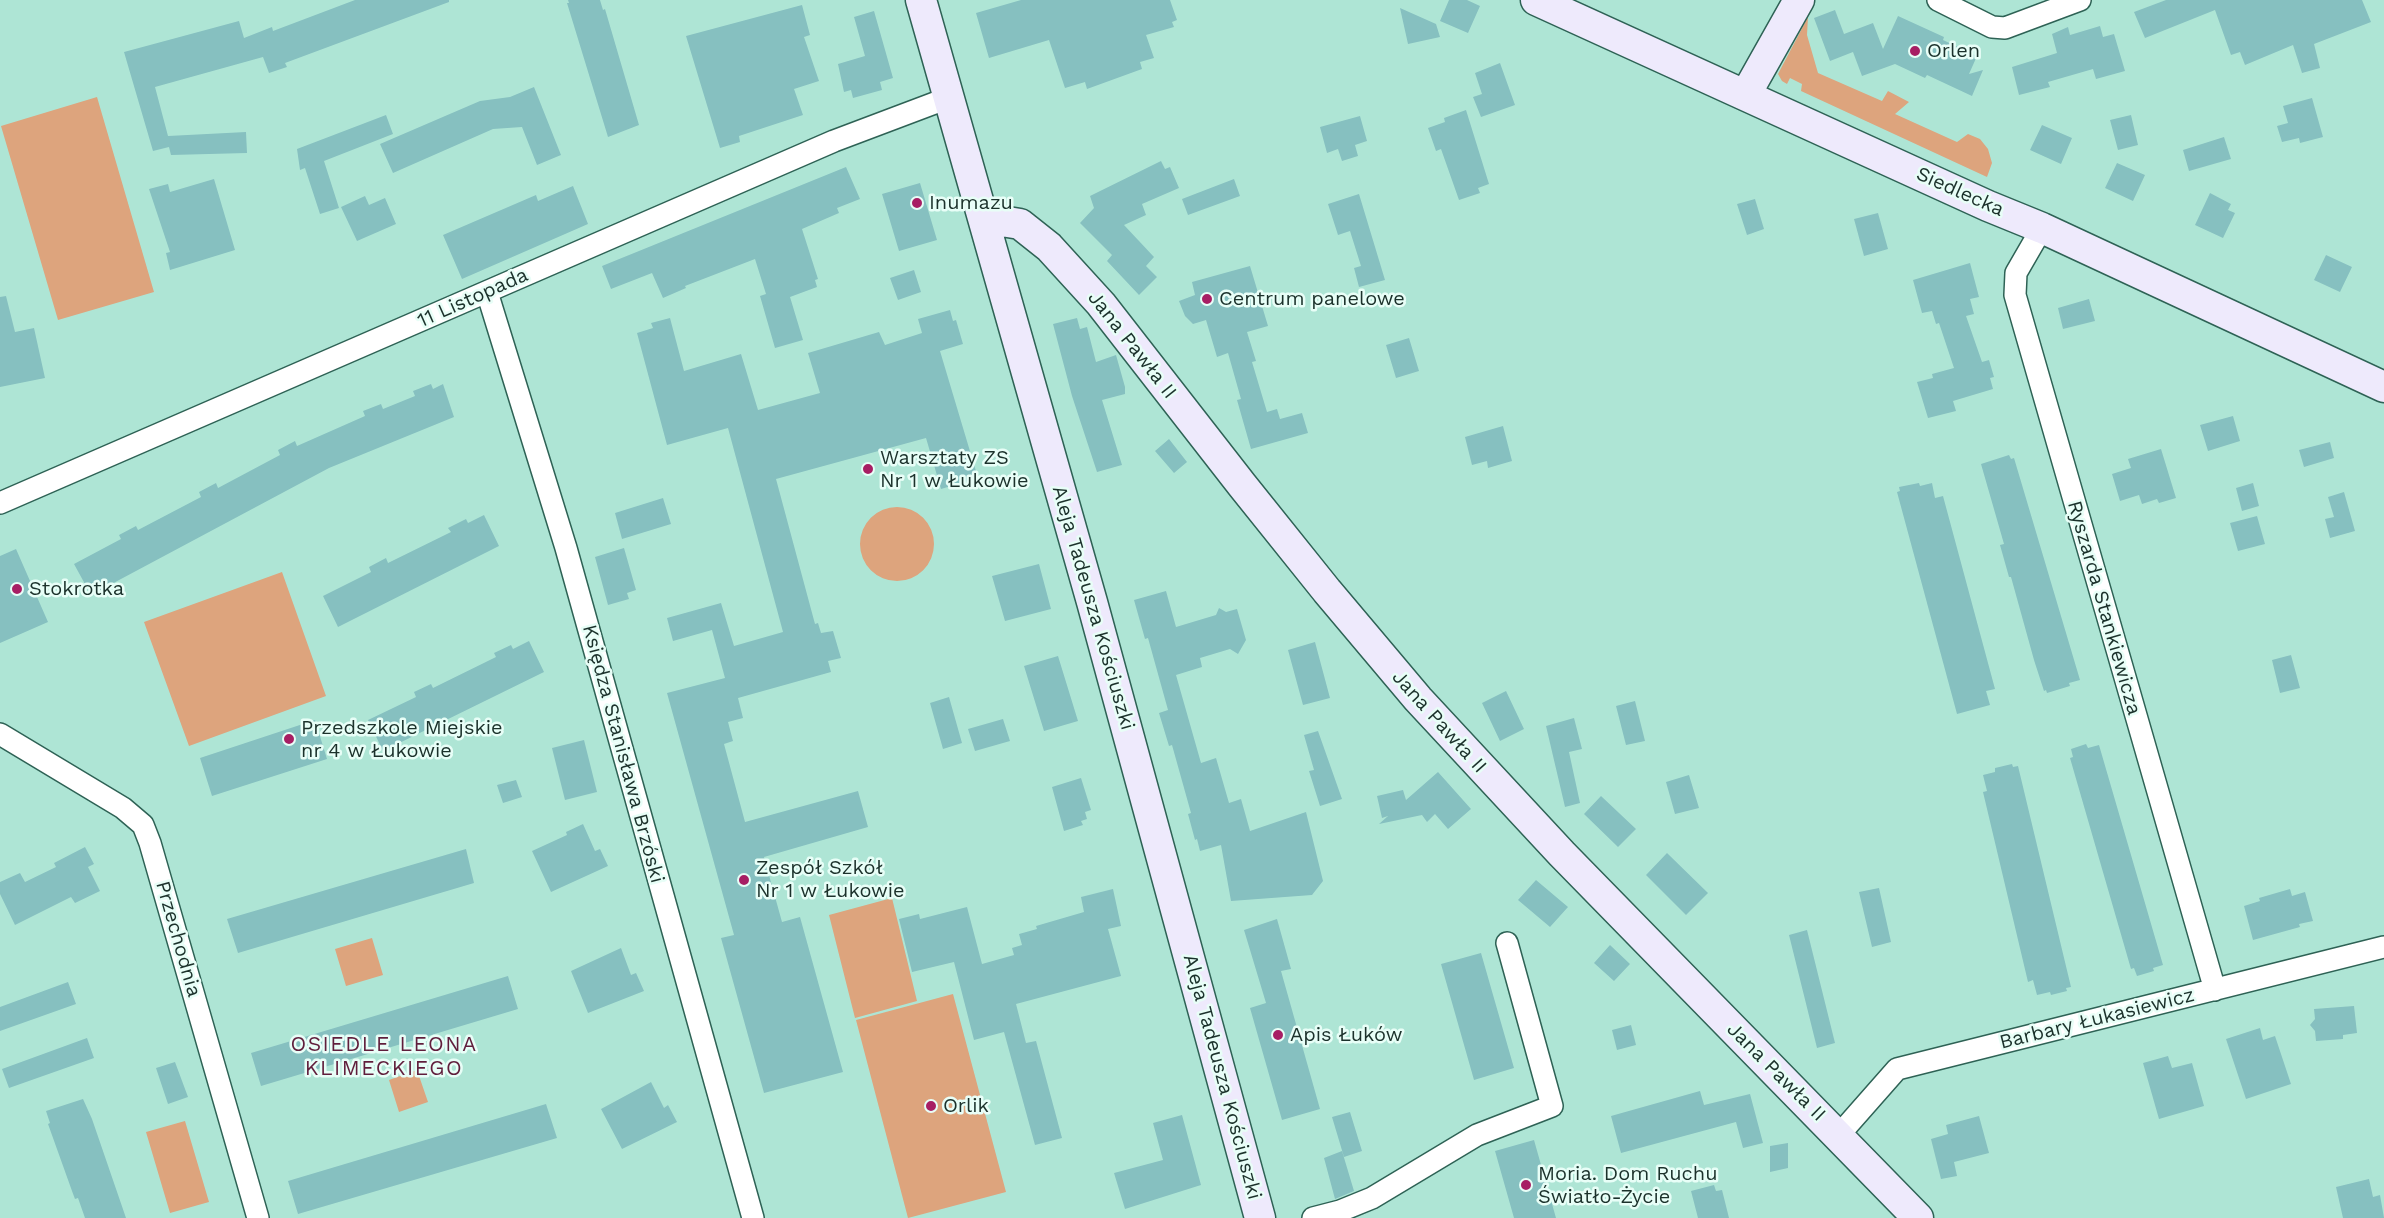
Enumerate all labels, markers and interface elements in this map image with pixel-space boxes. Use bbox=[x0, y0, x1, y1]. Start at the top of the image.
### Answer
place label: Orlen bbox=[1927, 39, 1980, 63]
marker: Orlen bbox=[1908, 44, 1922, 58]
street label: Siedlecka bbox=[1912, 162, 2008, 222]
place label: Inumazu bbox=[929, 191, 1013, 215]
marker: Inumazu bbox=[910, 196, 924, 210]
street label: 11 Listopada bbox=[414, 263, 532, 333]
street label: Jana Pawła II bbox=[1083, 286, 1181, 404]
place label: Centrum panelowe bbox=[1219, 287, 1405, 311]
marker: Centrum panelowe bbox=[1200, 292, 1214, 306]
place label: Warsztaty ZS Nr 1 w Łukowie bbox=[880, 446, 1029, 493]
marker: Warsztaty ZS Nr 1 w Łukowie bbox=[861, 462, 875, 476]
street label: Aleja Tadeusza Kościuszki bbox=[1047, 483, 1139, 733]
street label: Ryszarda Stankiewicza bbox=[2062, 498, 2146, 718]
place label: Stokrotka bbox=[29, 577, 124, 601]
marker: Stokrotka bbox=[10, 582, 24, 596]
street label: Księdza Stanisława Brzóski bbox=[577, 622, 669, 886]
street label: Jana Pawła II bbox=[1387, 666, 1491, 778]
place label: Przedszkole Miejskie nr 4 w Łukowie bbox=[301, 716, 503, 763]
marker: Przedszkole Miejskie nr 4 w Łukowie bbox=[282, 732, 296, 746]
place label: Zespół Szkół Nr 1 w Łukowie bbox=[756, 856, 905, 903]
marker: Zespół Szkół Nr 1 w Łukowie bbox=[737, 873, 751, 887]
street label: Przechodnia bbox=[150, 878, 206, 1000]
street label: Aleja Tadeusza Kościuszki bbox=[1178, 952, 1266, 1202]
street label: Barbary Łukasiewicz bbox=[1997, 983, 2197, 1055]
street label: Jana Pawła II bbox=[1722, 1018, 1830, 1126]
place label: Apis Łuków bbox=[1290, 1023, 1402, 1047]
marker: Apis Łuków bbox=[1271, 1028, 1285, 1042]
district label: OSIEDLE LEONA KLIMECKIEGO bbox=[290, 1032, 478, 1082]
place label: Orlik bbox=[943, 1094, 989, 1118]
marker: Orlik bbox=[924, 1099, 938, 1113]
place label: Moria. Dom Ruchu Światło-Życie bbox=[1538, 1162, 1717, 1209]
marker: Moria. Dom Ruchu Światło-Życie bbox=[1519, 1178, 1533, 1192]

